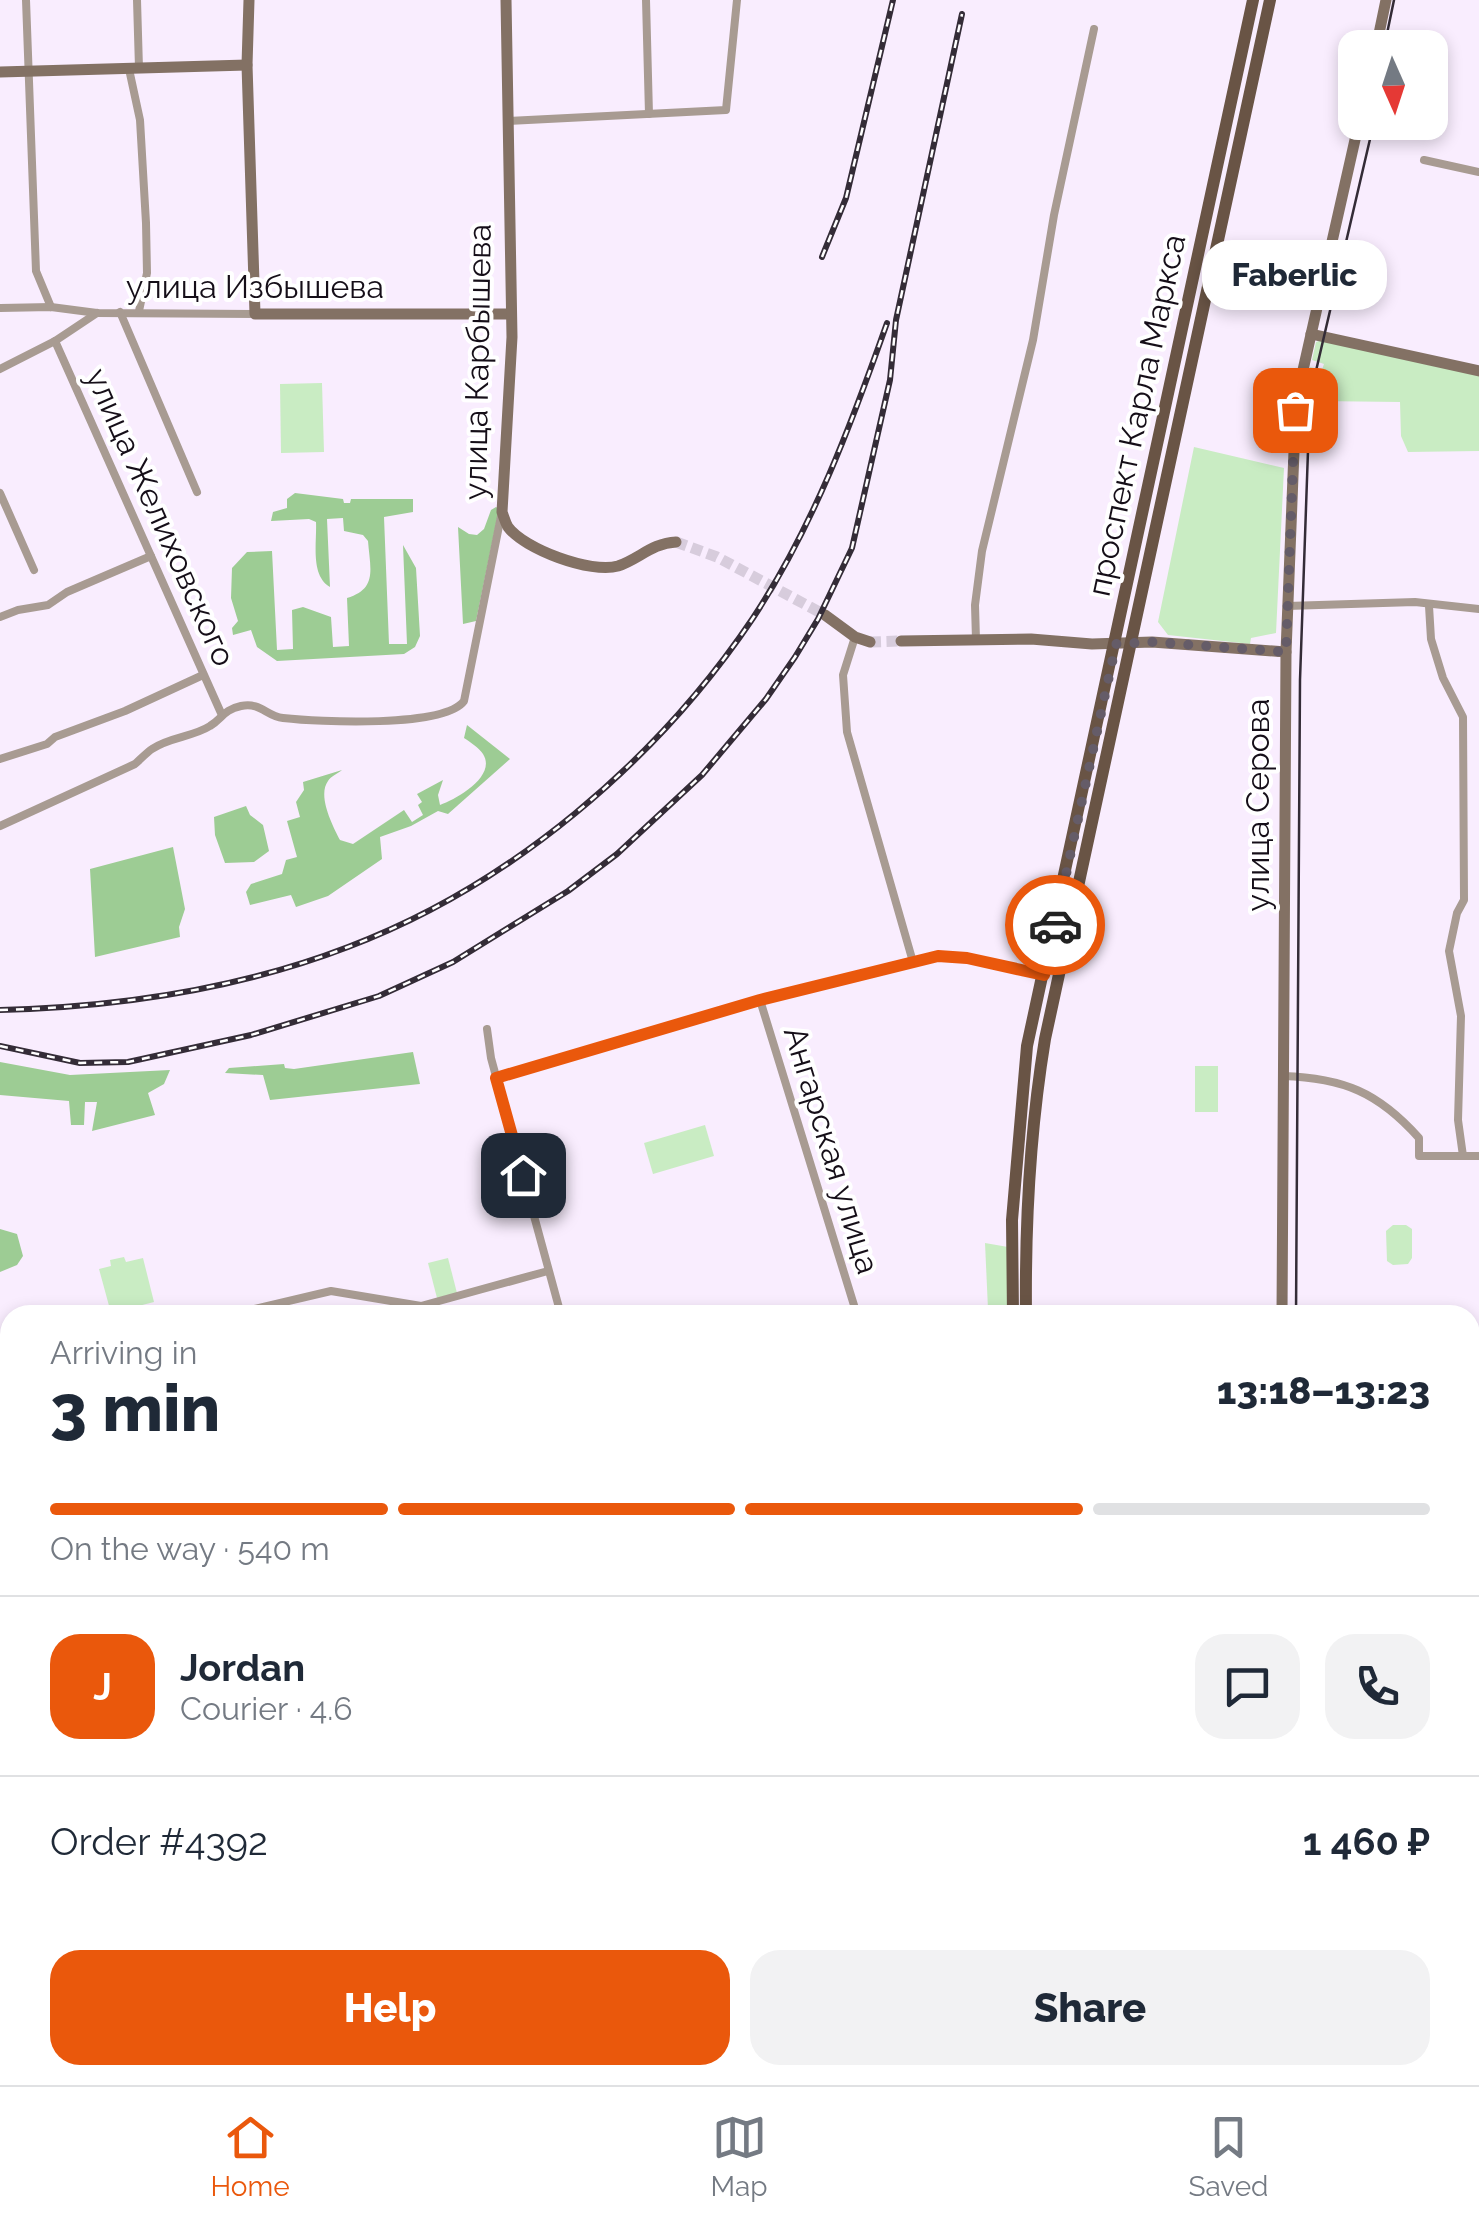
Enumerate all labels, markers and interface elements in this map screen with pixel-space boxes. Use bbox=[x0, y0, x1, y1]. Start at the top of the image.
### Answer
north arrow bbox=[1338, 30, 1448, 140]
map controls bbox=[1338, 30, 1448, 140]
street label: улица Карбышева bbox=[456, 224, 498, 500]
street label: проспект Карла Маркса bbox=[1080, 231, 1192, 599]
callout: Faberlic bbox=[1202, 240, 1388, 310]
text: Faberlic bbox=[1231, 256, 1358, 293]
street label: улица Избышева bbox=[126, 268, 384, 305]
street label: улица Желиховского bbox=[79, 362, 243, 672]
pin bbox=[1253, 368, 1338, 453]
icon: bag bbox=[1268, 383, 1323, 438]
street label: улица Серова bbox=[1239, 699, 1276, 911]
courier bbox=[1005, 875, 1105, 975]
icon: car bbox=[1028, 898, 1083, 953]
street label: Ангарская улица bbox=[777, 1022, 887, 1278]
pin bbox=[481, 1133, 566, 1218]
icon: home bbox=[496, 1148, 551, 1203]
text: Arriving in bbox=[50, 1334, 197, 1371]
text: 13:18–13:23 bbox=[1217, 1368, 1430, 1413]
text: 3 min bbox=[50, 1370, 220, 1446]
text: On the way · 540 m bbox=[50, 1530, 330, 1567]
button: chat bbox=[1195, 1634, 1300, 1739]
button: phone bbox=[1325, 1634, 1430, 1739]
text: Jordan bbox=[180, 1645, 305, 1690]
text: J bbox=[93, 1664, 112, 1709]
text: Courier · 4.6 bbox=[180, 1690, 353, 1727]
text: Order #4392 bbox=[50, 1819, 268, 1864]
text: 1 460 ₽ bbox=[1303, 1819, 1430, 1864]
button: Help bbox=[50, 1950, 730, 2065]
button: Share bbox=[750, 1950, 1430, 2065]
tab: Home bbox=[210, 2110, 290, 2203]
tab: Map bbox=[711, 2110, 768, 2203]
tab: Saved bbox=[1188, 2110, 1269, 2203]

